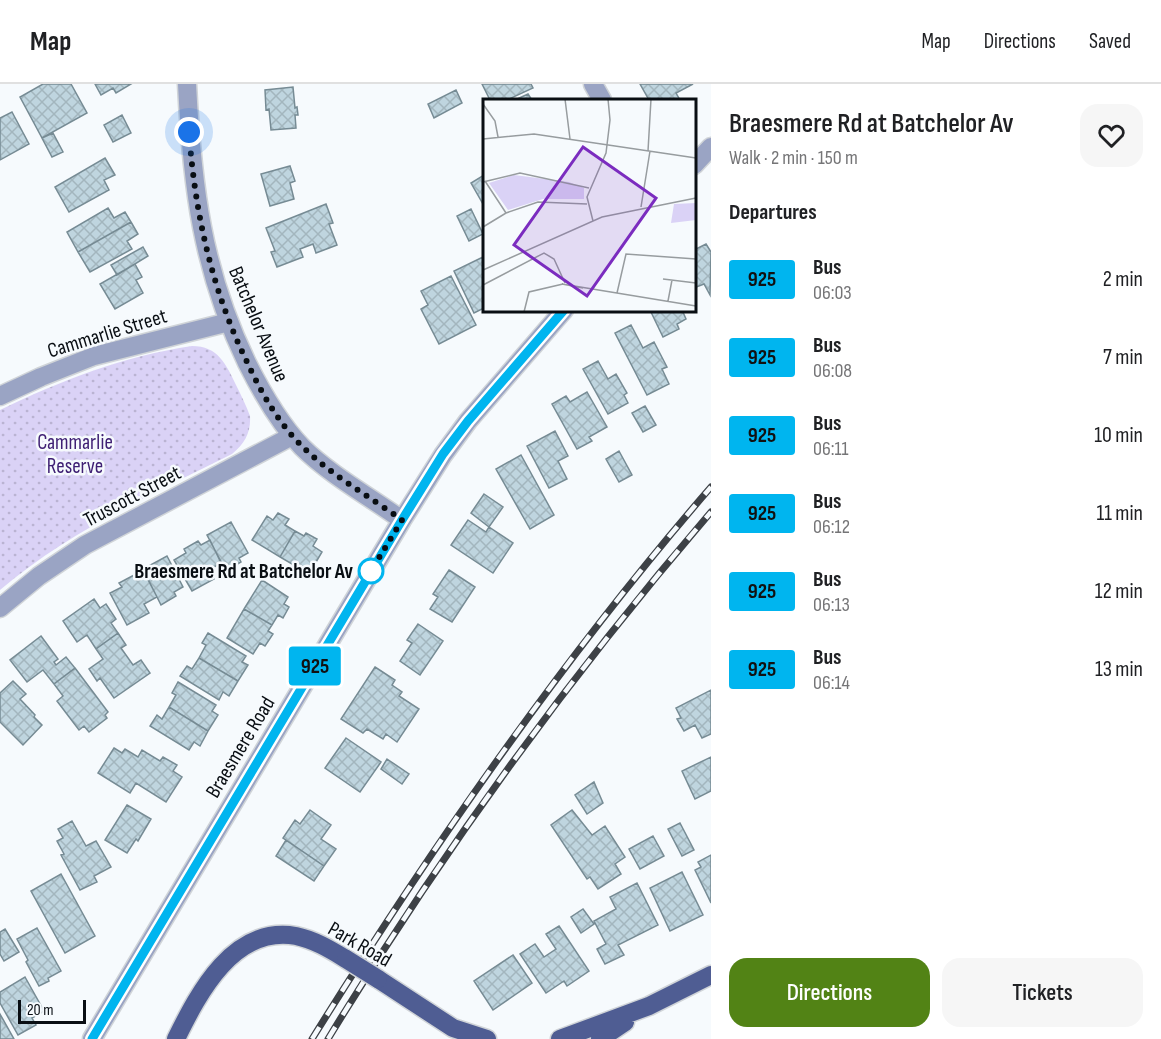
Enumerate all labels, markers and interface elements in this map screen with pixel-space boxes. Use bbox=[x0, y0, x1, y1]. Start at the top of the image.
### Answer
text: Map bbox=[30, 25, 71, 58]
text: Map bbox=[921, 29, 951, 54]
text: Directions bbox=[984, 29, 1056, 54]
text: Saved bbox=[1089, 29, 1131, 54]
inset map bbox=[483, 99, 696, 312]
button: heart bbox=[1080, 104, 1143, 167]
text: Braesmere Rd at Batchelor Av bbox=[729, 107, 1014, 140]
your location bbox=[174, 117, 204, 147]
text: Walk · 2 min · 150 m bbox=[729, 146, 858, 170]
text: Departures bbox=[729, 199, 817, 226]
text: Bus bbox=[813, 254, 842, 281]
street label: Batchelor Avenue bbox=[223, 263, 294, 386]
text: 2 min bbox=[1103, 266, 1143, 293]
text: 925 bbox=[748, 267, 776, 292]
text: 06:03 bbox=[813, 281, 852, 305]
street label: Cammarlie Street bbox=[45, 303, 170, 363]
text: Bus bbox=[813, 332, 842, 359]
text: 7 min bbox=[1103, 344, 1143, 371]
text: 925 bbox=[748, 345, 776, 370]
text: 06:08 bbox=[813, 359, 852, 383]
text: Bus bbox=[813, 410, 842, 437]
text: 10 min bbox=[1094, 422, 1143, 449]
text: 925 bbox=[748, 423, 776, 448]
park label: Cammarlie Reserve bbox=[37, 430, 113, 479]
text: 06:11 bbox=[813, 437, 848, 461]
street label: Truscott Street bbox=[79, 460, 185, 533]
text: Bus bbox=[813, 488, 842, 515]
text: 11 min bbox=[1096, 500, 1143, 527]
text: 925 bbox=[748, 501, 776, 526]
text: 06:12 bbox=[813, 515, 850, 539]
marker: Braesmere Rd at Batchelor Av bbox=[358, 558, 384, 584]
place label: Braesmere Rd at Batchelor Av bbox=[134, 559, 353, 584]
text: Bus bbox=[813, 566, 842, 593]
text: 12 min bbox=[1095, 578, 1143, 605]
text: 925 bbox=[748, 579, 776, 604]
text: 06:13 bbox=[813, 593, 850, 617]
text: Bus bbox=[813, 644, 842, 671]
line badge: 925 bbox=[280, 646, 350, 686]
text: 925 bbox=[301, 654, 329, 679]
text: 13 min bbox=[1095, 656, 1143, 683]
text: 925 bbox=[748, 657, 776, 682]
text: 06:14 bbox=[813, 671, 850, 695]
street label: Braesmere Road bbox=[200, 692, 280, 802]
street label: Park Road bbox=[324, 916, 396, 973]
button: Directions bbox=[729, 958, 930, 1027]
button: Tickets bbox=[942, 958, 1143, 1027]
scale bar bbox=[18, 997, 86, 1024]
text: 20 m bbox=[27, 1001, 54, 1020]

